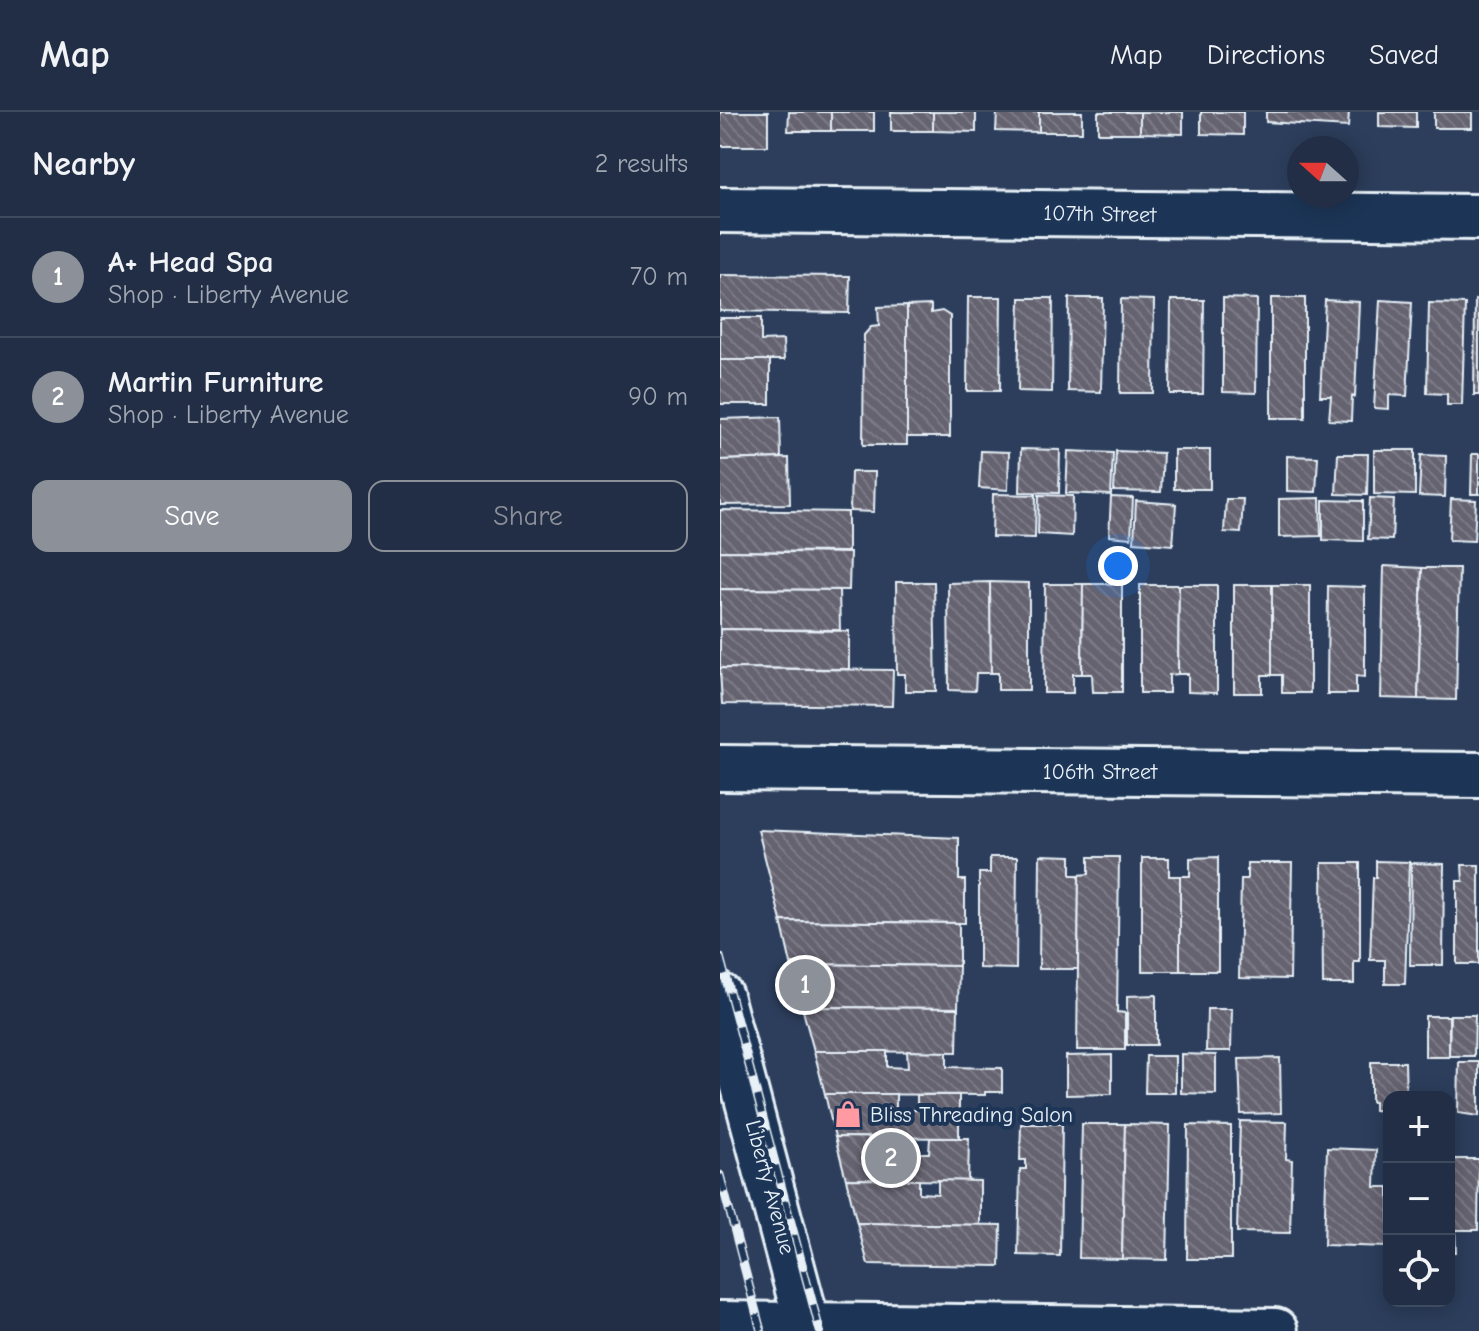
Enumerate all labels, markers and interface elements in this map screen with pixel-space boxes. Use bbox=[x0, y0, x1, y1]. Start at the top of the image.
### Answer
text: Map bbox=[40, 33, 110, 77]
text: Map bbox=[1110, 39, 1163, 71]
text: Directions bbox=[1207, 39, 1325, 71]
text: Saved bbox=[1369, 39, 1439, 71]
north arrow bbox=[1287, 136, 1359, 208]
text: Nearby bbox=[32, 144, 135, 184]
text: 2 results bbox=[595, 149, 688, 179]
street label: 107th Street bbox=[1043, 200, 1157, 228]
text: A+ Head Spa bbox=[108, 245, 273, 280]
text: 1 bbox=[53, 262, 63, 292]
text: 70 m bbox=[630, 262, 688, 292]
text: Shop · Liberty Avenue bbox=[108, 280, 349, 310]
text: Martin Furniture bbox=[108, 365, 324, 400]
text: 2 bbox=[52, 382, 64, 412]
text: 90 m bbox=[628, 382, 688, 412]
text: Shop · Liberty Avenue bbox=[108, 400, 349, 430]
button: Save bbox=[32, 480, 352, 552]
button: Share bbox=[368, 480, 688, 552]
your location bbox=[1098, 546, 1138, 586]
street label: 106th Street bbox=[1043, 759, 1158, 785]
pin: 1 bbox=[779, 955, 831, 1015]
map controls bbox=[1383, 1091, 1455, 1307]
button: + bbox=[1383, 1091, 1455, 1163]
shop icon: Bliss Threading Salon bbox=[833, 1099, 863, 1129]
place label: Bliss Threading Salon bbox=[870, 1102, 1073, 1128]
street label: Liberty Avenue bbox=[740, 1117, 800, 1257]
pin: 2 bbox=[865, 1128, 917, 1188]
button: − bbox=[1383, 1163, 1455, 1235]
button: locate bbox=[1383, 1235, 1455, 1307]

